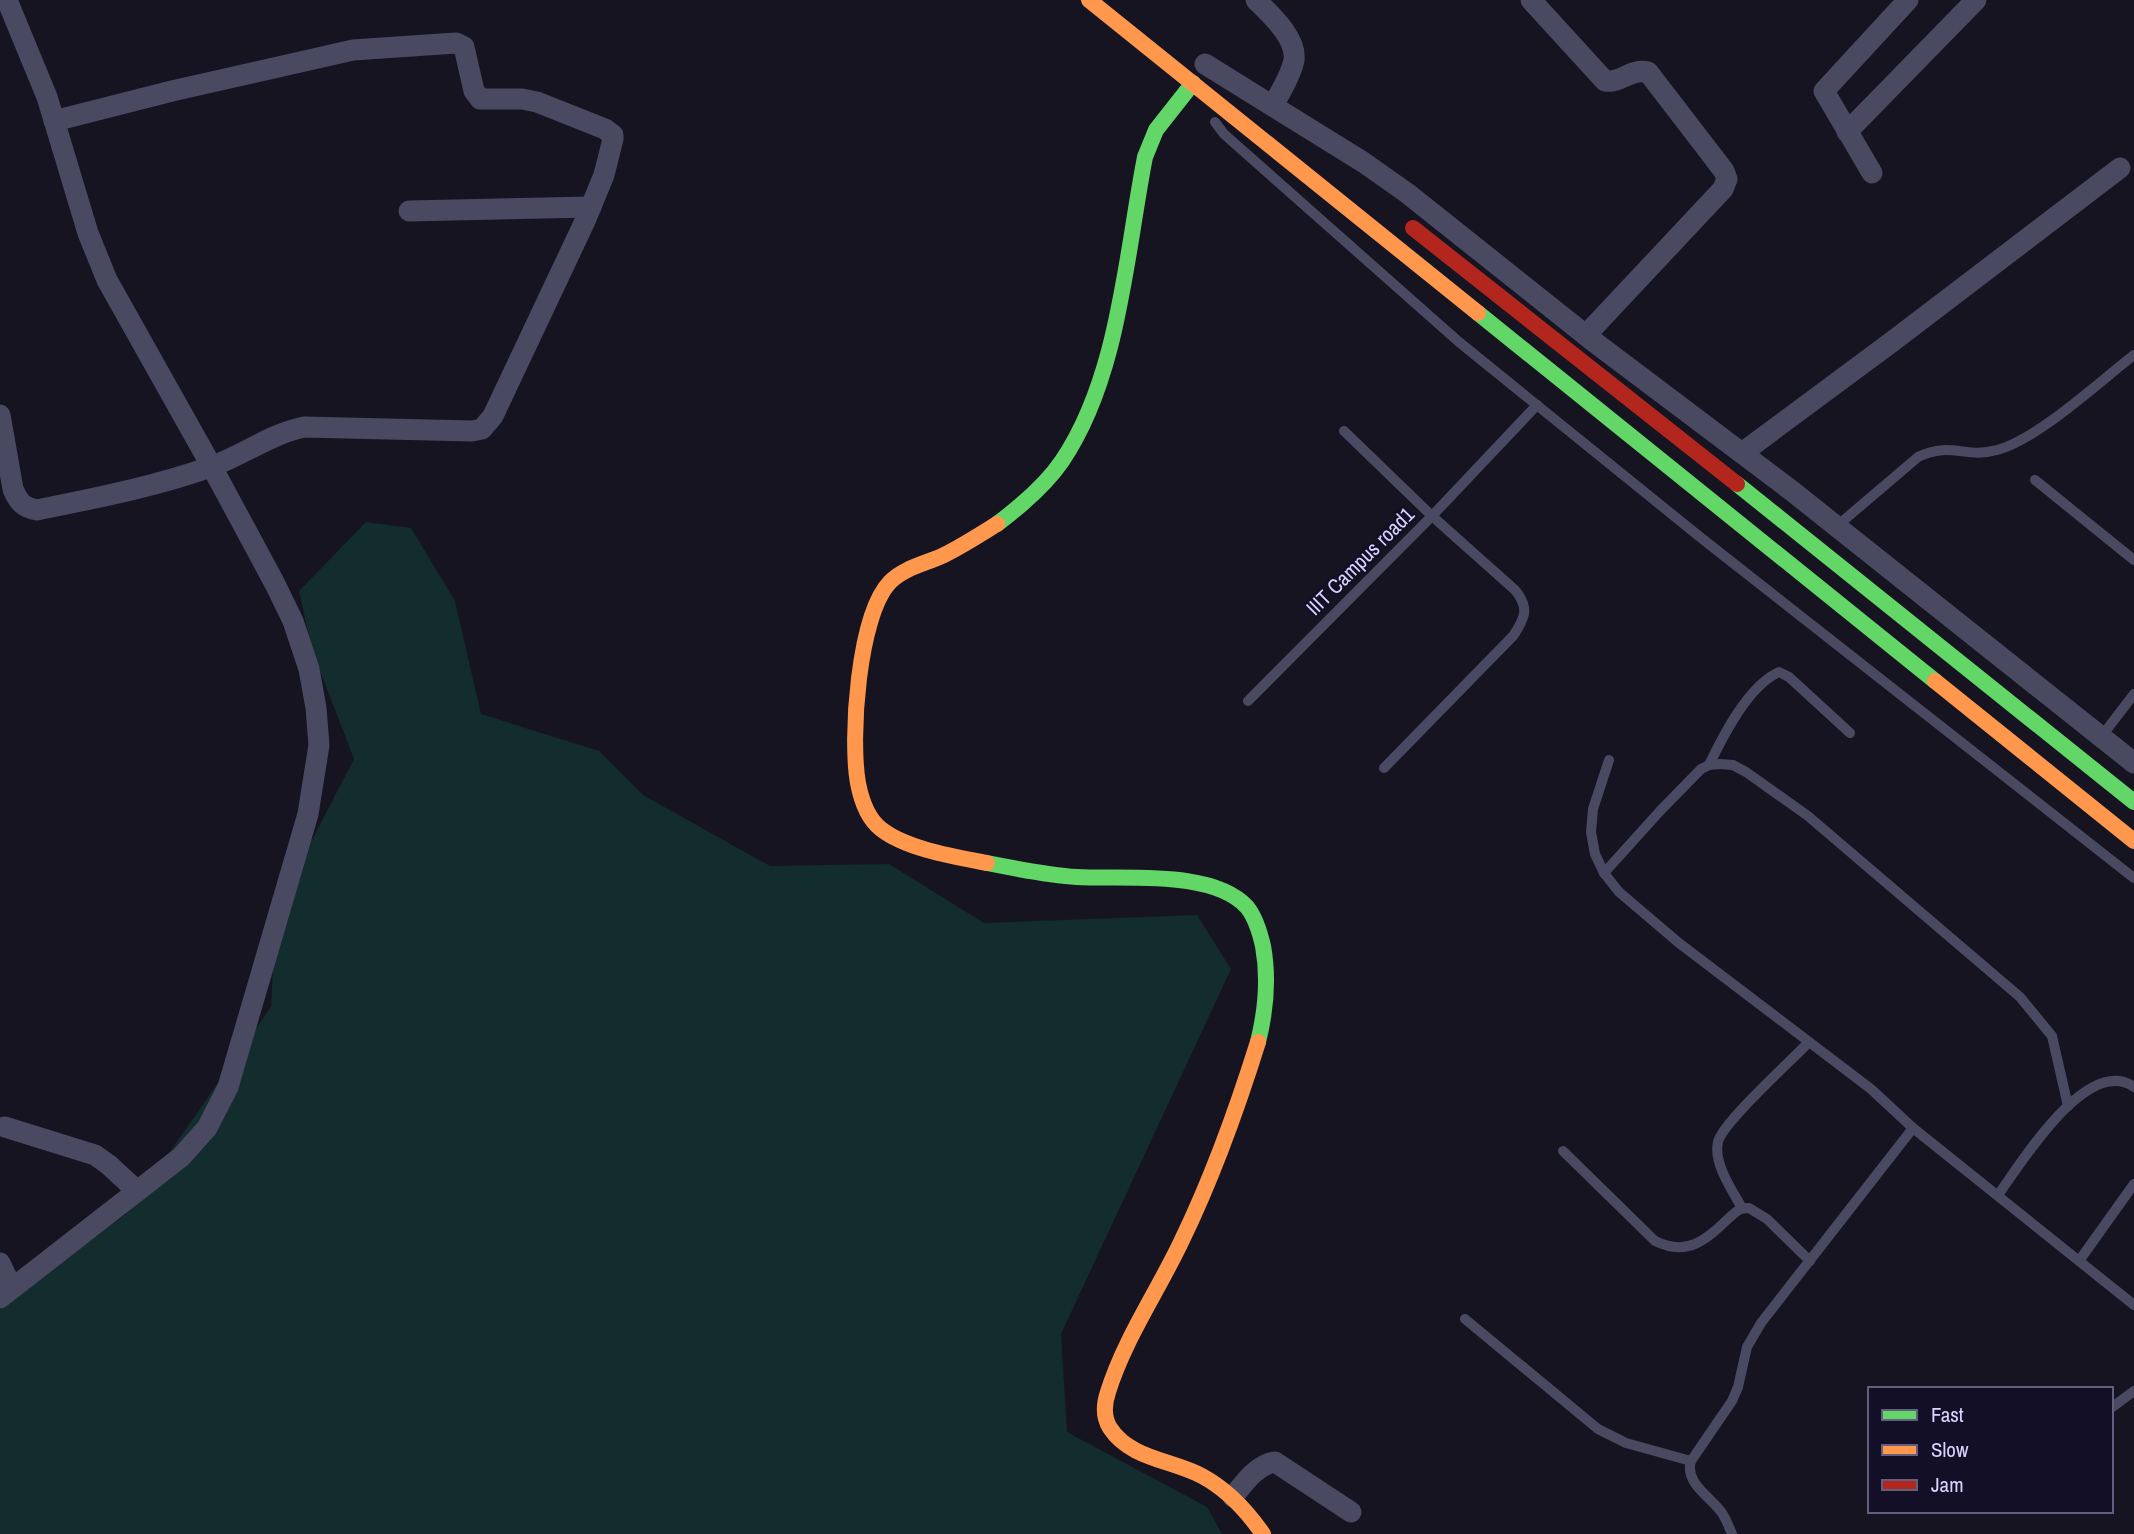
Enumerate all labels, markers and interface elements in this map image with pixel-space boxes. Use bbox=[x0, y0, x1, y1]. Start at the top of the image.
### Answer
street label: IIIT Campus road1 bbox=[1299, 500, 1421, 622]
legend bbox=[1868, 1387, 2113, 1513]
text: Fast bbox=[1931, 1400, 1964, 1429]
text: Slow bbox=[1931, 1435, 1969, 1464]
text: Jam bbox=[1931, 1470, 1964, 1499]

